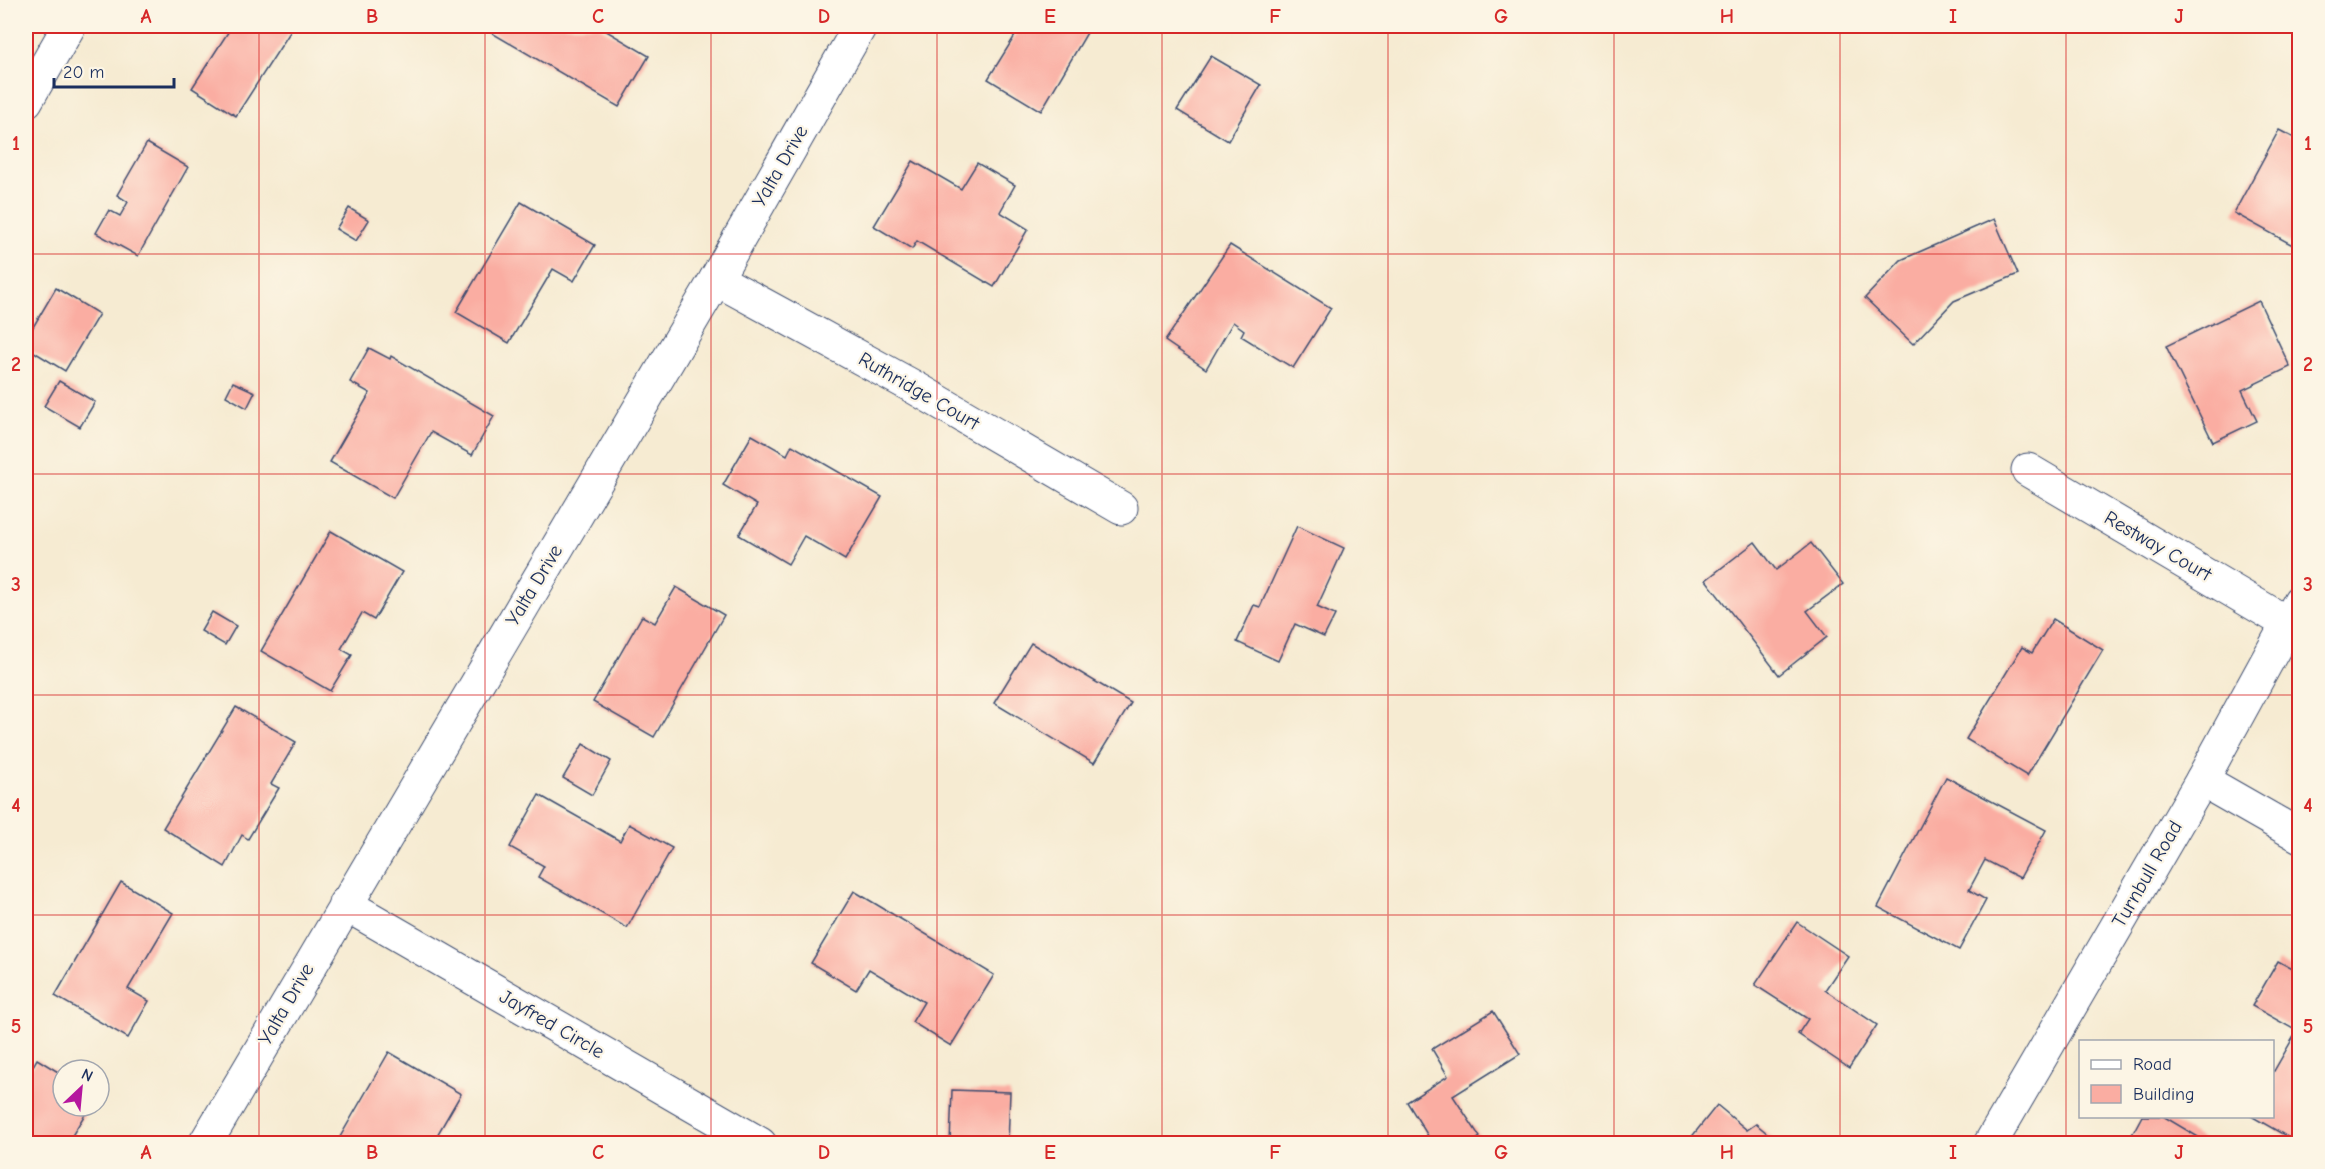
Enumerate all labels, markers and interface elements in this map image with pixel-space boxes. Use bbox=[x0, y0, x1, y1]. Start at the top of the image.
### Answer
text: A bbox=[140, 5, 152, 28]
text: B bbox=[366, 5, 378, 28]
text: C bbox=[592, 5, 604, 28]
text: D bbox=[818, 5, 830, 28]
text: E bbox=[1044, 5, 1056, 28]
text: F bbox=[1269, 5, 1281, 28]
text: G bbox=[1494, 5, 1508, 28]
text: H bbox=[1720, 5, 1734, 28]
text: I bbox=[1949, 5, 1957, 28]
text: J bbox=[2174, 5, 2184, 28]
scale bar bbox=[54, 51, 174, 89]
text: 20 m bbox=[63, 62, 104, 83]
street label: Yalta Drive bbox=[747, 121, 813, 211]
text: 1 bbox=[12, 132, 20, 155]
text: 1 bbox=[2304, 132, 2312, 155]
street label: Ruthridge Court bbox=[854, 347, 985, 436]
text: 2 bbox=[11, 353, 21, 376]
text: 2 bbox=[2303, 353, 2313, 376]
street label: Restway Court bbox=[2100, 506, 2217, 587]
street label: Yalta Drive bbox=[501, 540, 567, 630]
text: 3 bbox=[11, 573, 21, 596]
text: 3 bbox=[2303, 573, 2313, 596]
text: 4 bbox=[11, 794, 21, 817]
text: 4 bbox=[2303, 794, 2313, 817]
street label: Turnbull Road bbox=[2107, 817, 2187, 931]
street label: Yalta Drive bbox=[253, 959, 319, 1049]
street label: Jayfred Circle bbox=[496, 985, 608, 1063]
text: 5 bbox=[11, 1015, 21, 1038]
text: 5 bbox=[2303, 1015, 2313, 1038]
legend bbox=[2079, 1040, 2274, 1118]
text: Road bbox=[2133, 1054, 2172, 1075]
north arrow bbox=[51, 1058, 111, 1118]
text: N bbox=[79, 1065, 96, 1086]
text: Building bbox=[2133, 1084, 2195, 1105]
text: A bbox=[140, 1141, 152, 1164]
text: B bbox=[366, 1141, 378, 1164]
text: C bbox=[592, 1141, 604, 1164]
text: D bbox=[818, 1141, 830, 1164]
text: E bbox=[1044, 1141, 1056, 1164]
text: F bbox=[1269, 1141, 1281, 1164]
text: G bbox=[1494, 1141, 1508, 1164]
text: H bbox=[1720, 1141, 1734, 1164]
text: I bbox=[1949, 1141, 1957, 1164]
text: J bbox=[2174, 1141, 2184, 1164]

